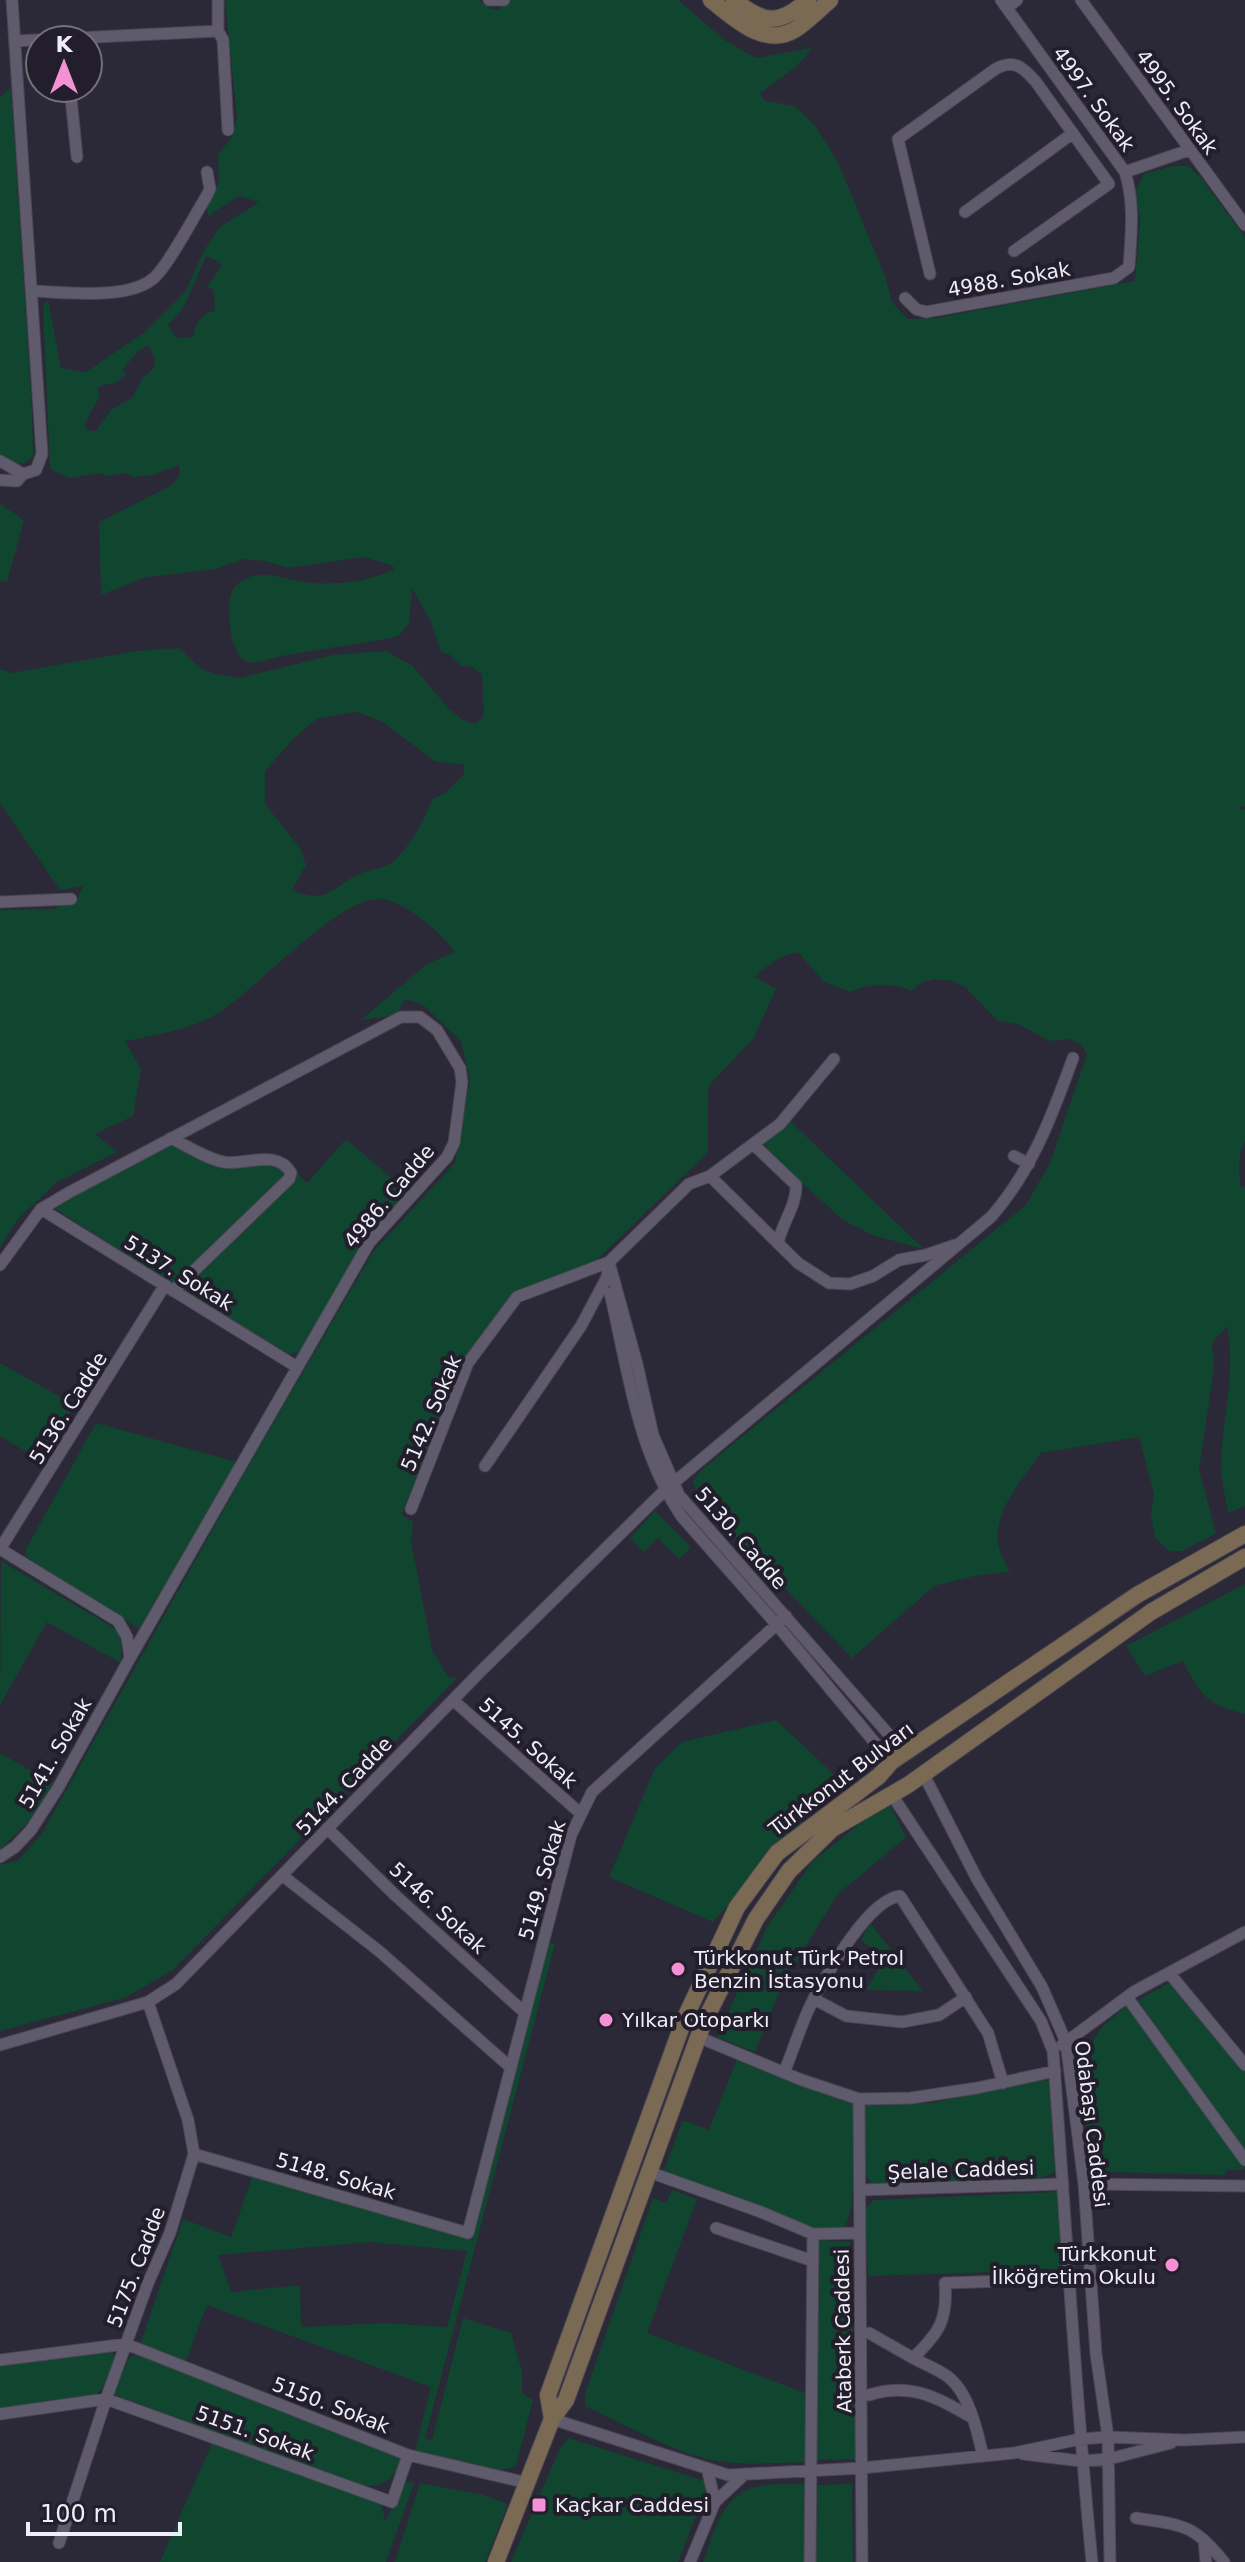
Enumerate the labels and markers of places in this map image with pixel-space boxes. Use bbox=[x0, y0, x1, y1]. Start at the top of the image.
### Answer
place label: Türkkonut Türk Petrol Benzin İstasyonu bbox=[693, 1946, 904, 1993]
marker: Türkkonut Türk Petrol Benzin İstasyonu bbox=[669, 1960, 687, 1978]
place label: Yılkar Otoparkı bbox=[621, 2008, 770, 2032]
marker: Yılkar Otoparkı bbox=[597, 2011, 615, 2029]
place label: Türkkonut İlköğretim Okulu bbox=[992, 2242, 1156, 2289]
marker: Türkkonut İlköğretim Okulu bbox=[1163, 2256, 1181, 2274]
place label: Kaçkar Caddesi bbox=[555, 2493, 709, 2517]
marker: Kaçkar Caddesi bbox=[530, 2496, 548, 2514]

